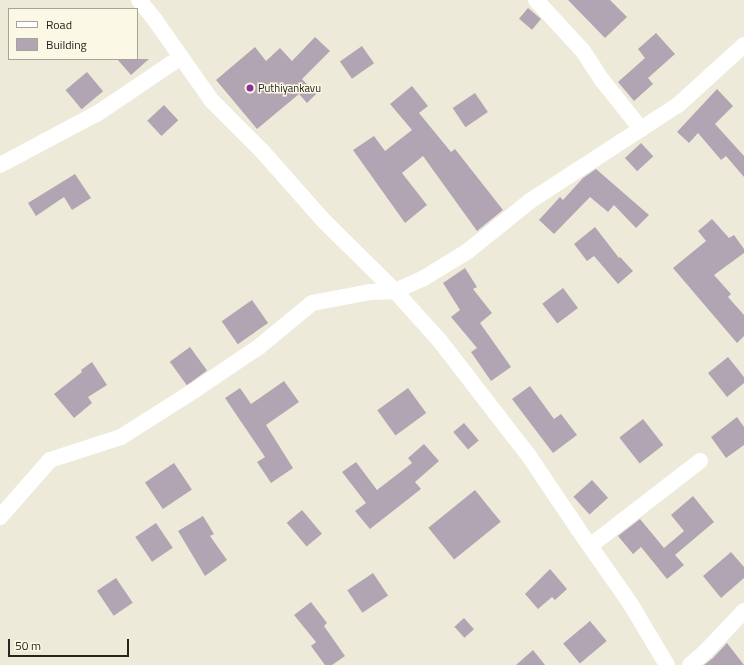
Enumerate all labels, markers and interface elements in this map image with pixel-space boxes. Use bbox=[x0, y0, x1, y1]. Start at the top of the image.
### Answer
legend bbox=[8, 8, 138, 60]
text: Road bbox=[46, 15, 72, 34]
text: Building bbox=[46, 35, 87, 54]
place label: Puthiyankavu bbox=[258, 81, 321, 95]
marker: Puthiyankavu bbox=[245, 83, 255, 93]
scale bar bbox=[10, 631, 131, 657]
text: 50 m bbox=[15, 636, 41, 655]

